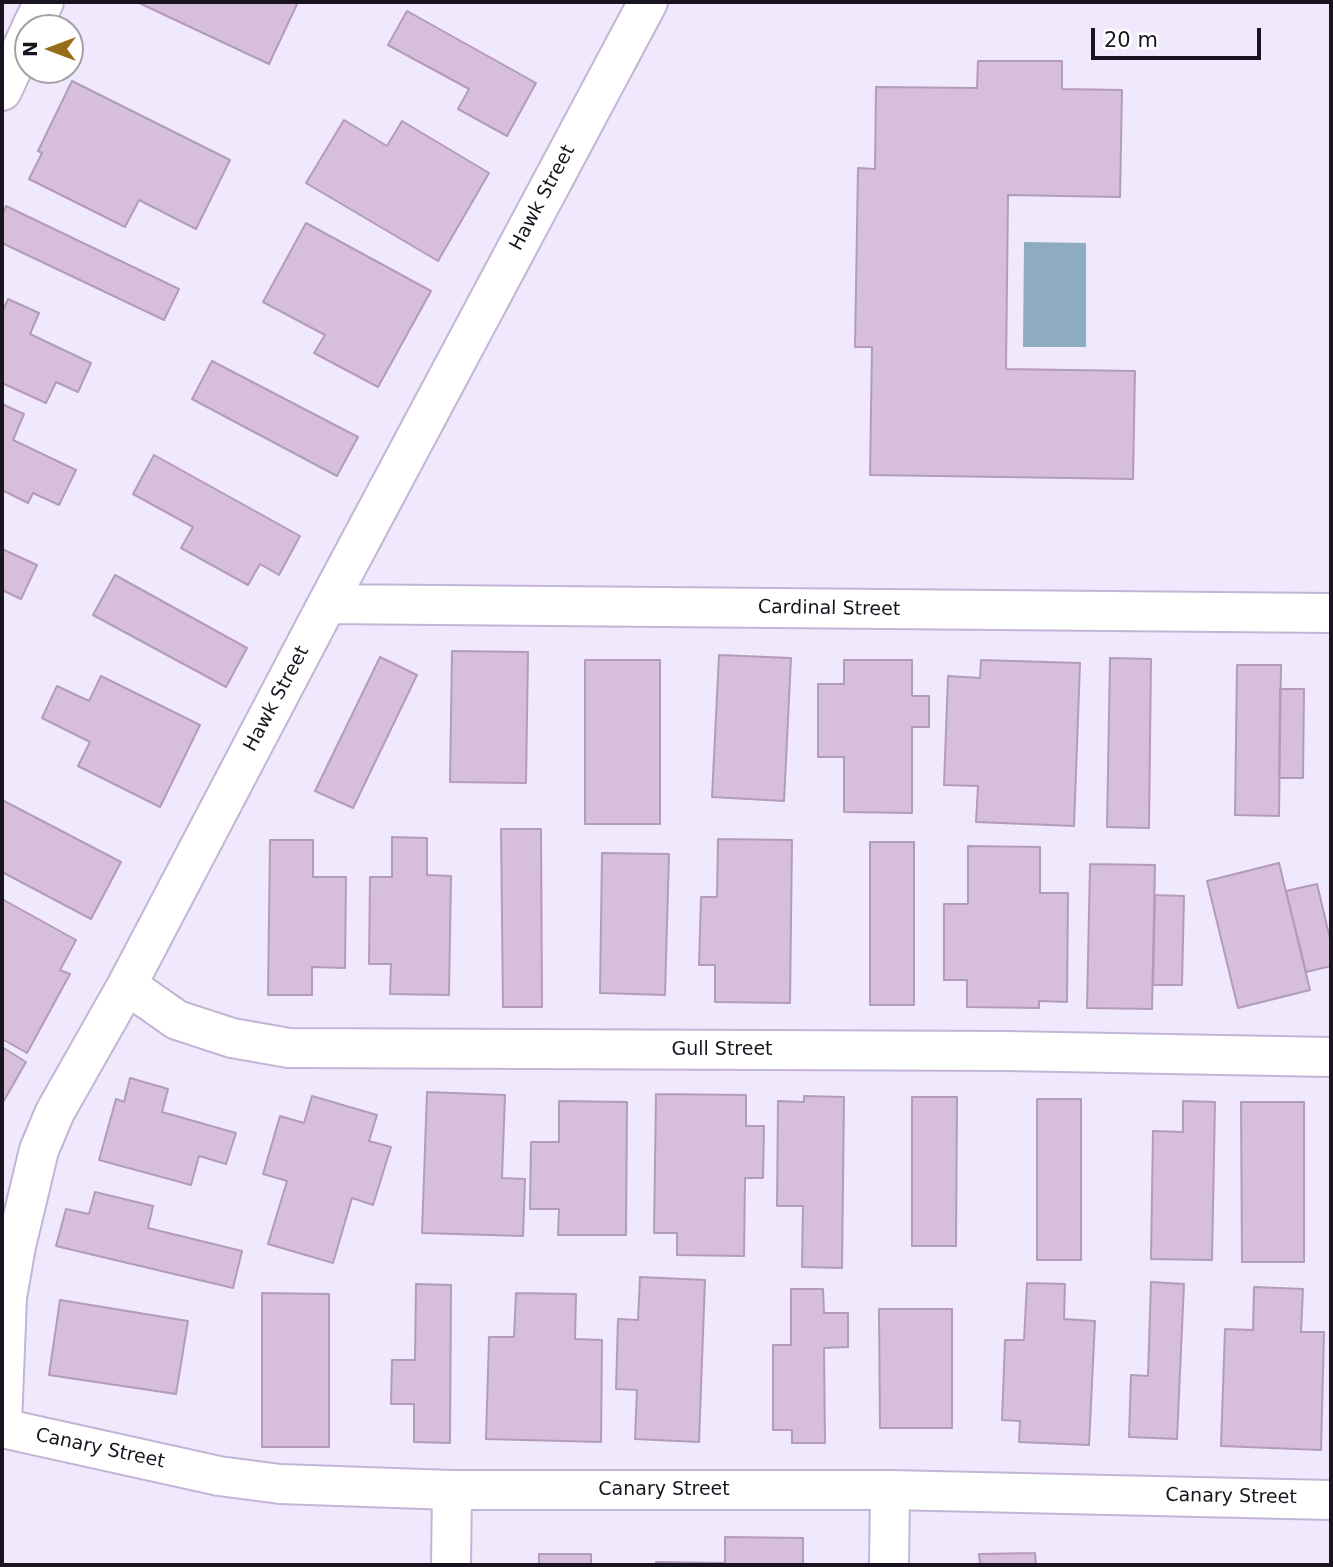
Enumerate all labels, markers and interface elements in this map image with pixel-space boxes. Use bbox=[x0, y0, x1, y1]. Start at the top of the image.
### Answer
north arrow bbox=[14, 14, 84, 84]
scale bar bbox=[1095, 14, 1265, 58]
text: 20 m bbox=[1104, 28, 1158, 52]
text: N bbox=[19, 41, 41, 57]
street label: Hawk Street bbox=[506, 141, 580, 255]
street label: Cardinal Street bbox=[758, 596, 900, 622]
street label: Hawk Street bbox=[240, 642, 314, 756]
street label: Gull Street bbox=[671, 1039, 773, 1061]
street label: Canary Street bbox=[33, 1424, 167, 1474]
street label: Canary Street bbox=[598, 1479, 730, 1501]
street label: Canary Street bbox=[1165, 1484, 1297, 1510]

